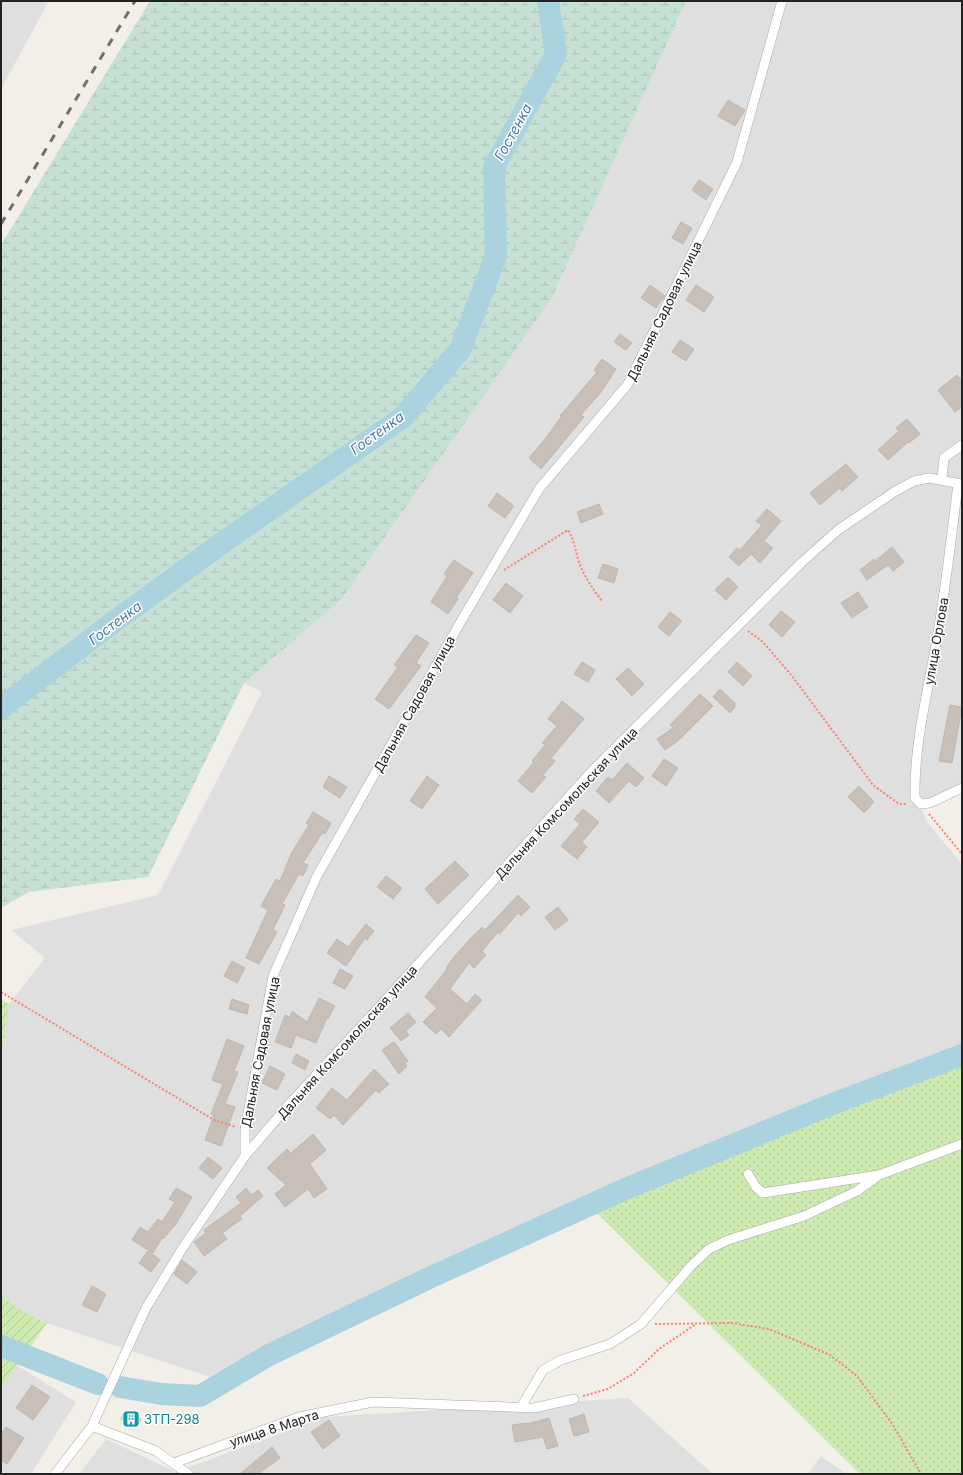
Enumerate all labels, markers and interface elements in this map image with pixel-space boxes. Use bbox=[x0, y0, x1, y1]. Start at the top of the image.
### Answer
water label: Гостенка bbox=[490, 100, 535, 163]
street label: Дальняя Садовая улица bbox=[623, 238, 705, 384]
water label: Гостенка bbox=[347, 407, 407, 458]
street label: улица Орлова bbox=[920, 596, 952, 686]
water label: Гостенка bbox=[85, 597, 145, 648]
street label: Дальняя Садовая улица bbox=[370, 633, 458, 775]
street label: Дальняя Комсомольская улица bbox=[491, 724, 641, 882]
street label: Дальняя Комсомольская улица bbox=[274, 962, 420, 1122]
street label: Дальняя Садовая улица bbox=[237, 975, 283, 1129]
street label: улица 8 Марта bbox=[227, 1406, 321, 1450]
building icon: ЗТП-298 bbox=[121, 1409, 141, 1429]
place label: ЗТП-298 bbox=[144, 1411, 200, 1427]

